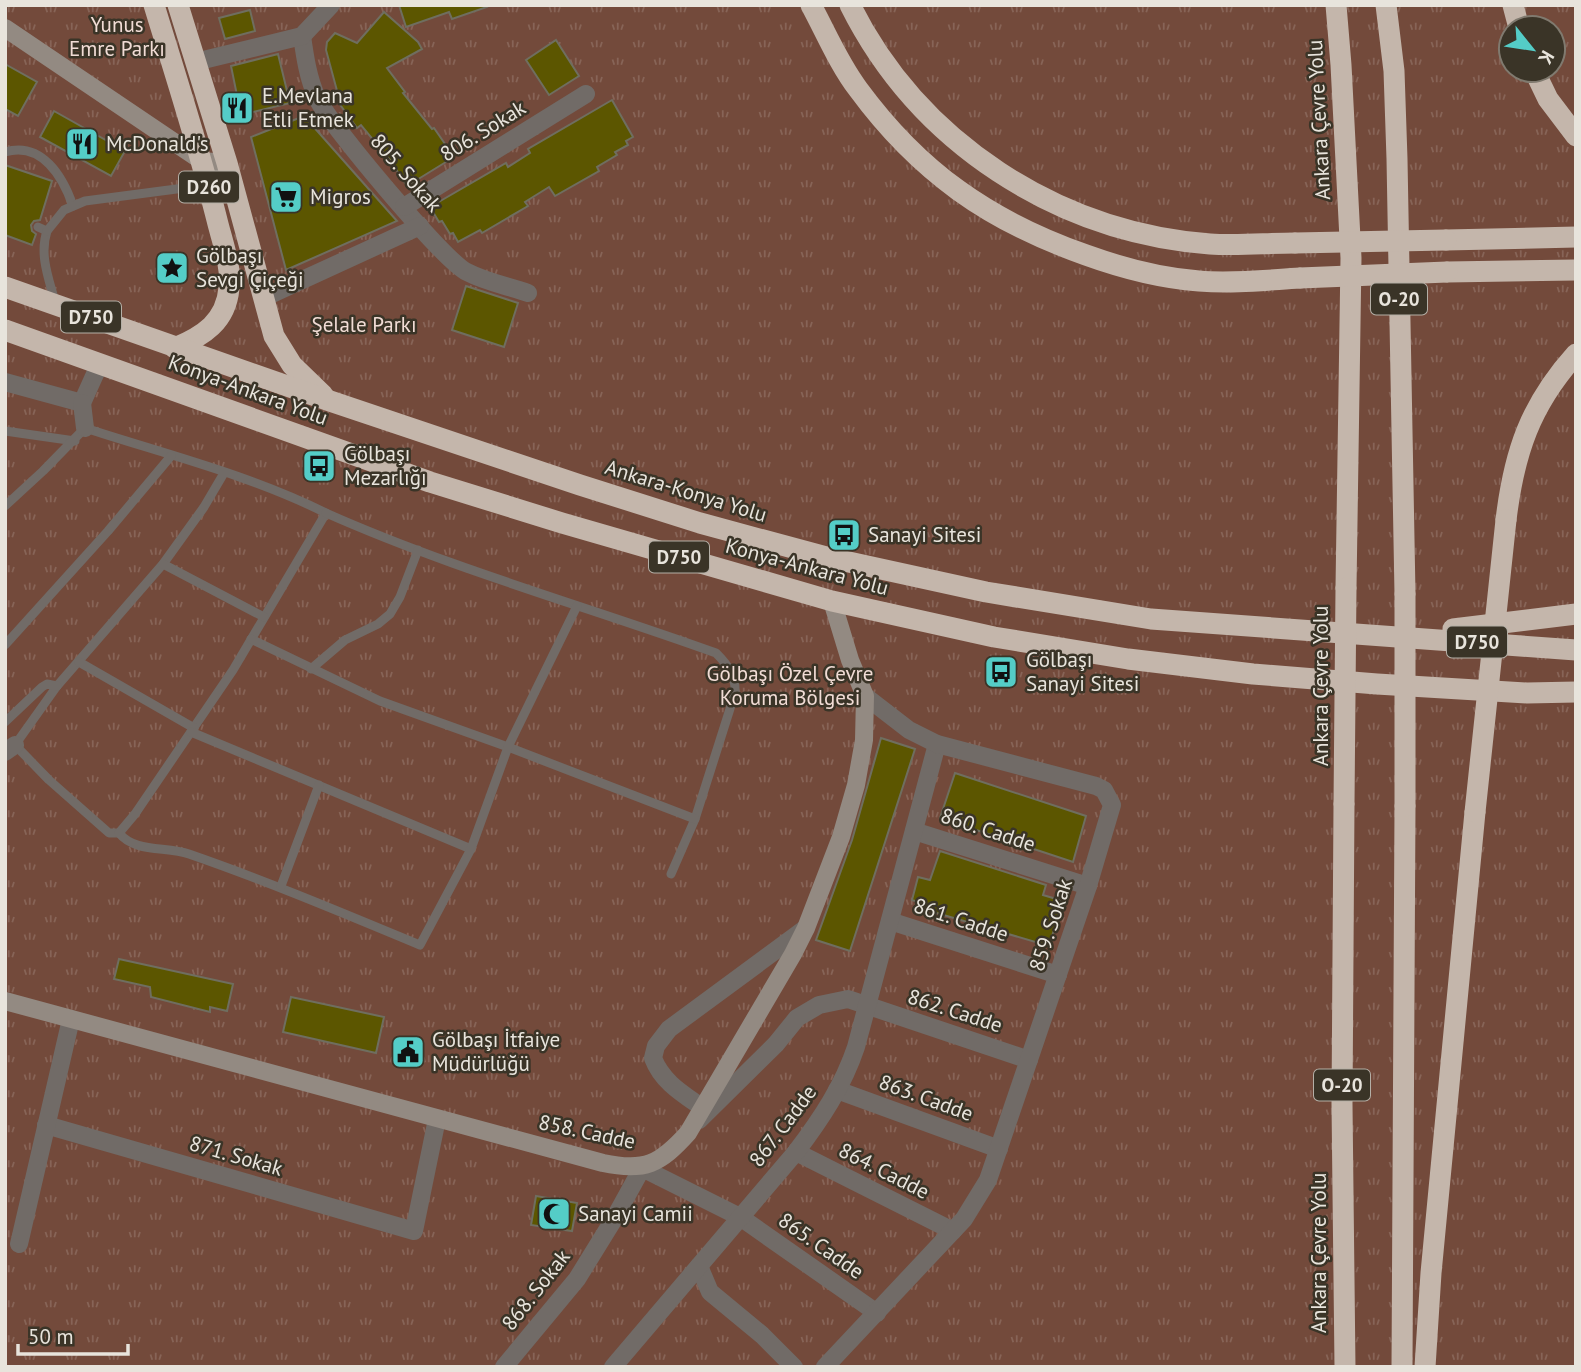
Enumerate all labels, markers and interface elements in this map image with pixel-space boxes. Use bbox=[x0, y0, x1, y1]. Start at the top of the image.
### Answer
park label: Yunus Emre Parkı bbox=[69, 11, 165, 62]
north arrow bbox=[1497, 14, 1567, 84]
street label: Ankara Çevre Yolu bbox=[1301, 39, 1336, 201]
text: K bbox=[1533, 46, 1560, 69]
place label: E.Mevlana Etli Etmek bbox=[262, 82, 354, 133]
restaurant icon: E.Mevlana Etli Etmek bbox=[218, 89, 256, 127]
street label: 806. Sokak bbox=[435, 94, 530, 167]
restaurant icon: McDonald's bbox=[63, 125, 101, 163]
street label: 805. Sokak bbox=[365, 128, 448, 218]
place label: McDonald's bbox=[106, 130, 209, 157]
road number: D260 bbox=[179, 172, 239, 202]
supermarket icon: Migros bbox=[267, 178, 305, 216]
place label: Migros bbox=[310, 183, 371, 210]
place label: Gölbaşı Sevgi Çiçeği bbox=[196, 242, 304, 293]
place icon: Gölbaşı Sevgi Çiçeği bbox=[153, 249, 191, 287]
road number: O-20 bbox=[1371, 284, 1427, 314]
road number: D750 bbox=[61, 302, 121, 332]
park label: Şelale Parkı bbox=[311, 311, 417, 338]
street label: Konya-Ankara Yolu bbox=[165, 348, 332, 431]
place label: Gölbaşı Mezarlığı bbox=[344, 440, 427, 491]
bus stop icon: Gölbaşı Mezarlığı bbox=[300, 447, 338, 485]
street label: Ankara-Konya Yolu bbox=[602, 453, 770, 528]
bus stop icon: Sanayi Sitesi bbox=[825, 516, 863, 554]
place label: Sanayi Sitesi bbox=[868, 521, 981, 548]
street label: Konya-Ankara Yolu bbox=[723, 532, 892, 601]
road number: D750 bbox=[649, 542, 709, 572]
street label: Ankara Çevre Yolu bbox=[1307, 606, 1334, 766]
road number: D750 bbox=[1447, 626, 1507, 657]
place label: Gölbaşı Sanayi Sitesi bbox=[1026, 646, 1139, 697]
bus stop icon: Gölbaşı Sanayi Sitesi bbox=[982, 653, 1020, 691]
park label: Gölbaşı Özel Çevre Koruma Bölgesi bbox=[707, 660, 873, 711]
street label: 860. Cadde bbox=[937, 802, 1039, 858]
street label: 859. Sokak bbox=[1023, 875, 1078, 975]
street label: 861. Cadde bbox=[910, 892, 1012, 948]
street label: 862. Cadde bbox=[904, 983, 1006, 1039]
place label: Gölbaşı İtfaiye Müdürlüğü bbox=[432, 1026, 560, 1077]
public building icon: Gölbaşı İtfaiye Müdürlüğü bbox=[389, 1033, 427, 1071]
street label: 863. Cadde bbox=[875, 1068, 977, 1127]
road number: O-20 bbox=[1314, 1070, 1370, 1100]
street label: 867. Cadde bbox=[743, 1079, 822, 1172]
street label: 858. Cadde bbox=[536, 1108, 638, 1155]
street label: 871. Sokak bbox=[186, 1129, 286, 1182]
street label: 864. Cadde bbox=[834, 1136, 934, 1205]
street label: Ankara Çevre Yolu bbox=[1305, 1173, 1332, 1333]
mosque icon: Sanayi Camii bbox=[535, 1195, 573, 1233]
place label: Sanayi Camii bbox=[578, 1200, 693, 1227]
street label: 865. Cadde bbox=[773, 1206, 869, 1285]
street label: 868. Sokak bbox=[495, 1244, 576, 1336]
scale bar bbox=[18, 1312, 128, 1356]
text: 50 m bbox=[28, 1323, 74, 1350]

